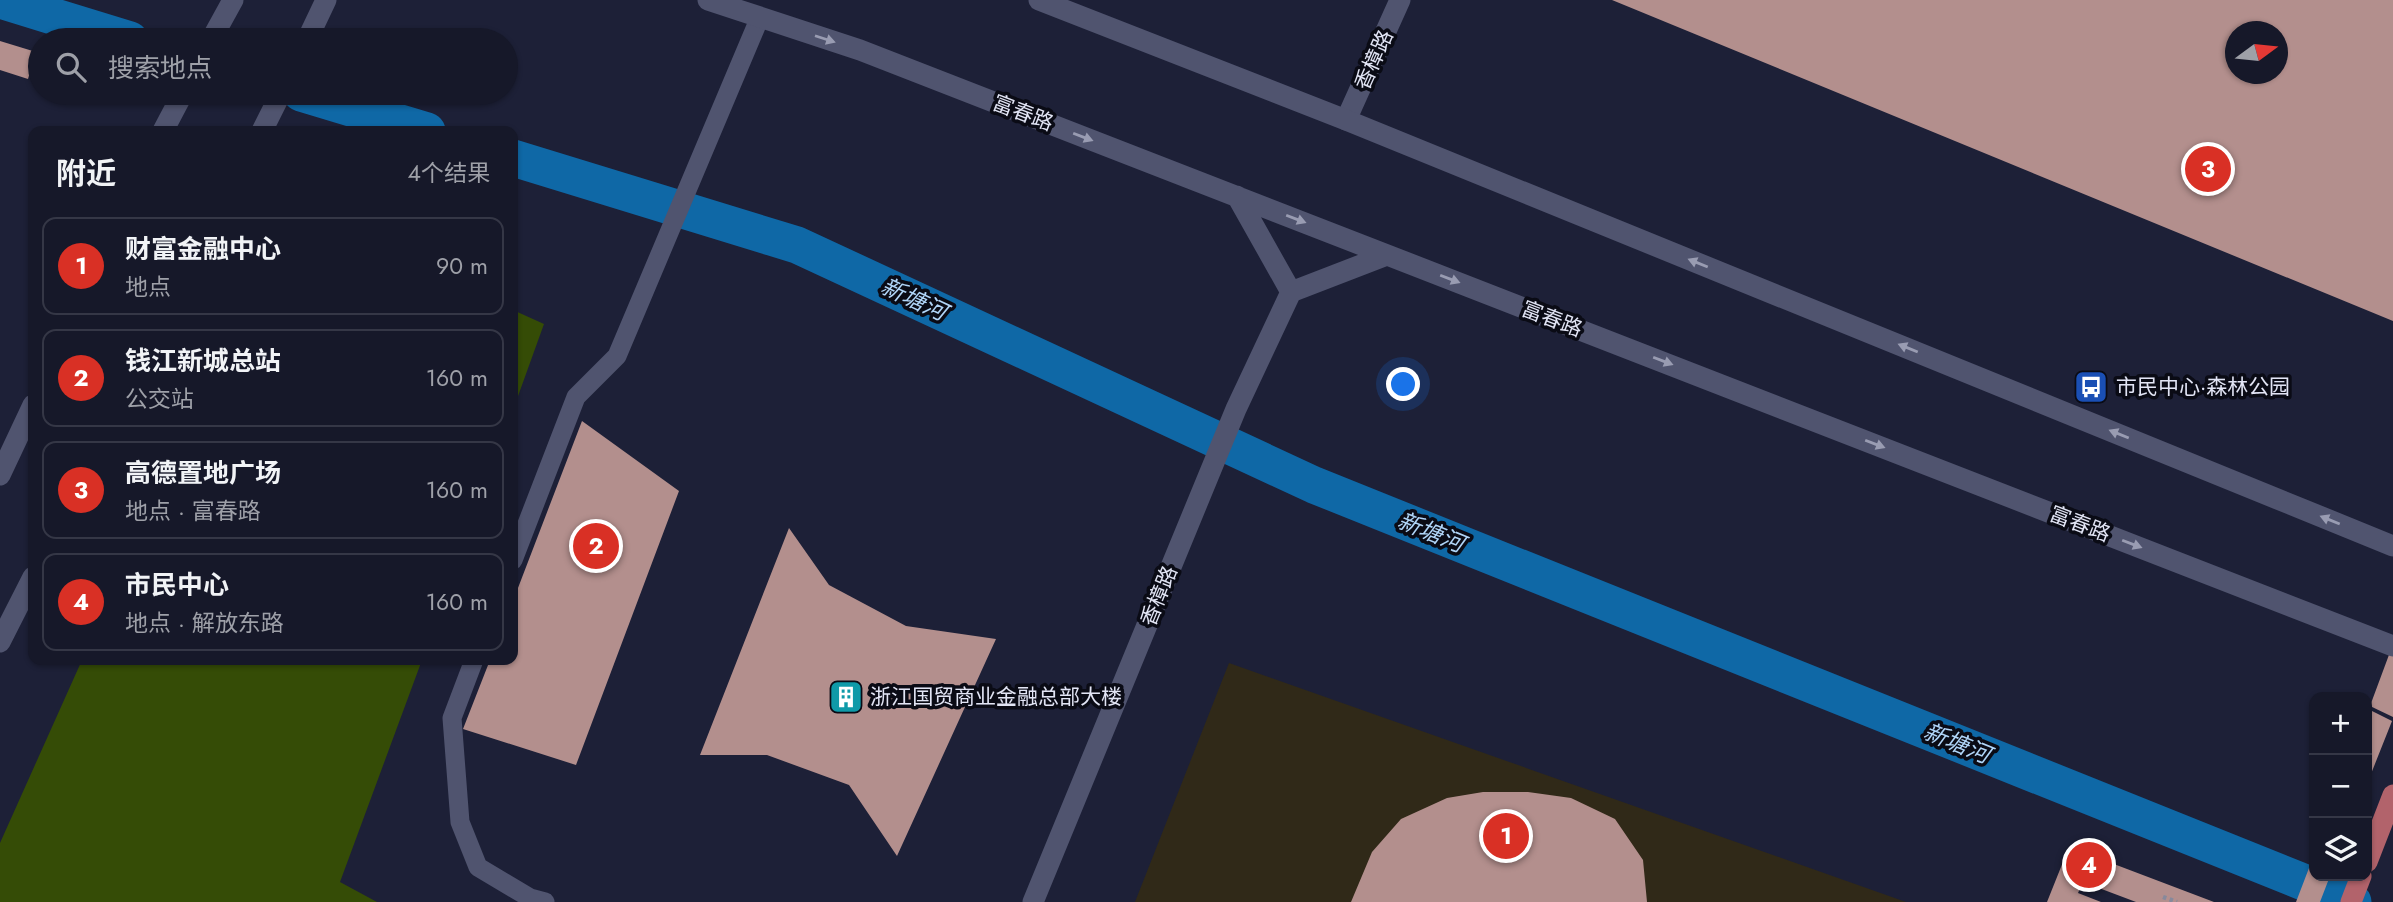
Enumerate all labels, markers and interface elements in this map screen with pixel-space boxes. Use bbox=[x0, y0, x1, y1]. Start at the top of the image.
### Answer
north arrow bbox=[2225, 21, 2288, 84]
street label: 香樟路 bbox=[1347, 25, 1401, 95]
search box bbox=[28, 28, 518, 105]
one-way arrow bbox=[815, 34, 836, 45]
icon: search bbox=[52, 48, 90, 86]
text: 搜索地点 bbox=[108, 49, 212, 87]
street label: 富春路 bbox=[988, 88, 1058, 138]
one-way arrow bbox=[1073, 131, 1094, 142]
pin: 3 bbox=[2185, 143, 2231, 195]
text: 附近 bbox=[56, 152, 116, 195]
text: 4个结果 bbox=[408, 156, 490, 190]
one-way arrow bbox=[1285, 213, 1306, 224]
text: 财富金融中心 bbox=[125, 230, 281, 268]
text: 1 bbox=[75, 249, 87, 283]
text: 90 m bbox=[436, 249, 488, 283]
one-way arrow bbox=[1687, 257, 1708, 268]
water label: 新塘河 bbox=[876, 269, 956, 331]
text: 地点 bbox=[125, 270, 171, 304]
one-way arrow bbox=[1440, 274, 1461, 285]
street label: 富春路 bbox=[1517, 294, 1587, 344]
text: 钱江新城总站 bbox=[125, 342, 281, 380]
one-way arrow bbox=[1898, 343, 1919, 354]
one-way arrow bbox=[1652, 356, 1673, 367]
text: 2 bbox=[73, 361, 89, 395]
text: 160 m bbox=[426, 361, 488, 395]
your location bbox=[1386, 367, 1420, 401]
bus stop icon: 市民中心·森林公园 bbox=[2072, 368, 2110, 406]
place label: 市民中心·森林公园 bbox=[2116, 372, 2290, 402]
text: 公交站 bbox=[125, 382, 194, 416]
one-way arrow bbox=[2108, 429, 2129, 440]
one-way arrow bbox=[1864, 438, 1885, 449]
text: 高德置地广场 bbox=[125, 454, 281, 492]
text: 3 bbox=[74, 473, 88, 507]
text: 160 m bbox=[426, 473, 488, 507]
text: 地点 · 富春路 bbox=[125, 494, 261, 528]
street label: 富春路 bbox=[2045, 499, 2115, 549]
water label: 新塘河 bbox=[1393, 503, 1473, 562]
one-way arrow bbox=[2319, 514, 2340, 525]
pin: 2 bbox=[573, 520, 619, 572]
one-way arrow bbox=[2122, 539, 2143, 550]
street label: 香樟路 bbox=[1133, 561, 1185, 631]
text: 市民中心 bbox=[125, 566, 229, 604]
text: 4 bbox=[73, 585, 89, 619]
text: 160 m bbox=[426, 585, 488, 619]
text: 地点 · 解放东路 bbox=[125, 606, 284, 640]
building icon: 浙江国贸商业金融总部大楼 bbox=[827, 678, 865, 716]
place label: 浙江国贸商业金融总部大楼 bbox=[870, 682, 1122, 712]
map controls bbox=[2309, 692, 2372, 881]
button: + bbox=[2309, 692, 2372, 755]
water label: 新塘河 bbox=[1919, 714, 1999, 773]
button: − bbox=[2309, 755, 2372, 818]
pin: 1 bbox=[1483, 810, 1529, 862]
button: layers bbox=[2309, 818, 2372, 881]
pin: 4 bbox=[2066, 839, 2112, 891]

